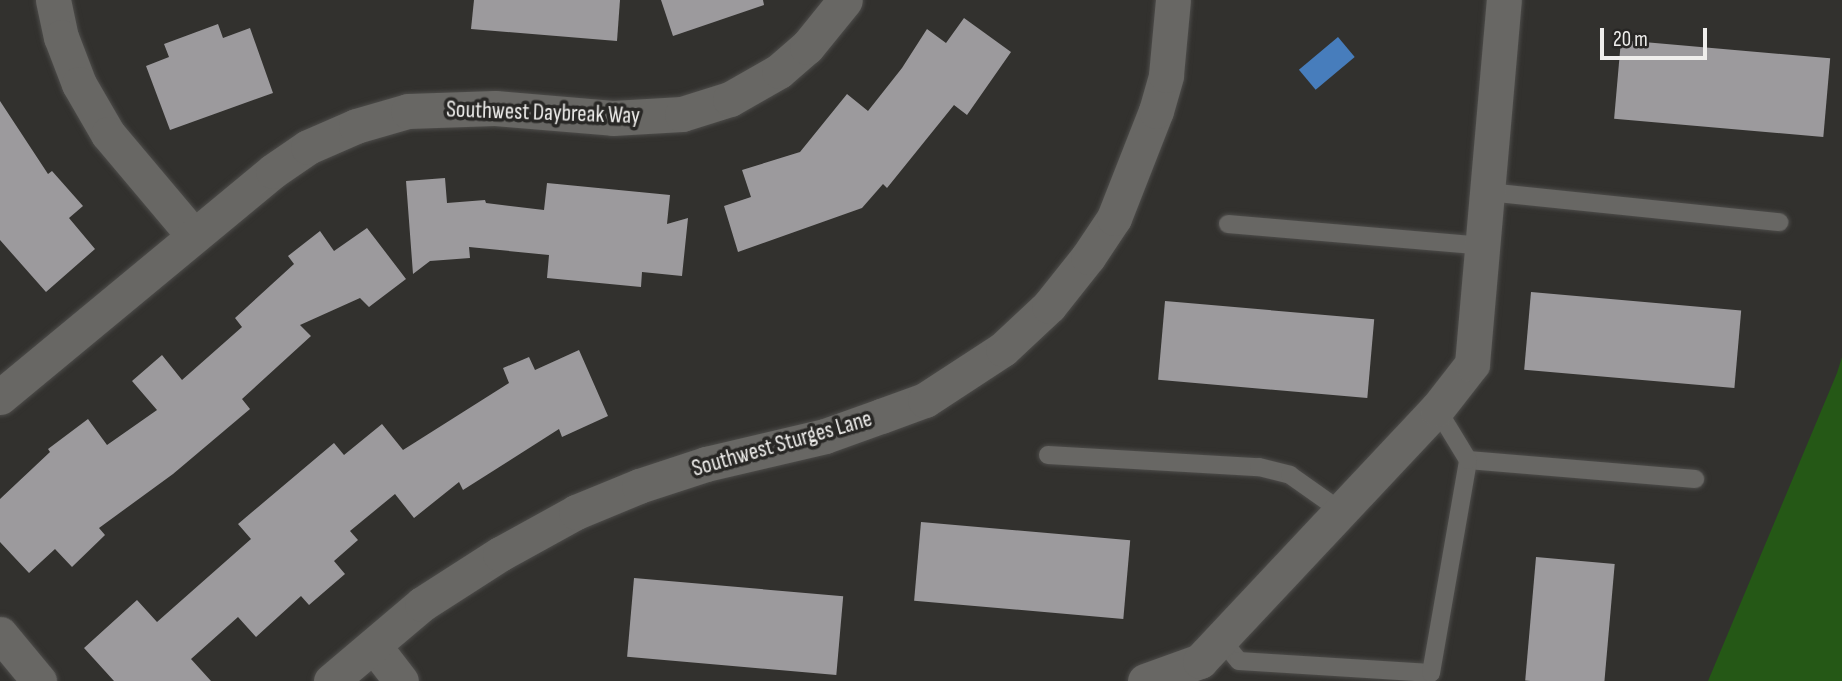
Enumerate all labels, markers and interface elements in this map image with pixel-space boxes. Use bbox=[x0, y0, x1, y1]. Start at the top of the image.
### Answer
scale bar bbox=[1604, 14, 1711, 58]
text: 20 m bbox=[1613, 27, 1648, 52]
street label: Southwest Daybreak Way bbox=[446, 96, 640, 130]
street label: Southwest Sturges Lane bbox=[689, 405, 875, 483]

